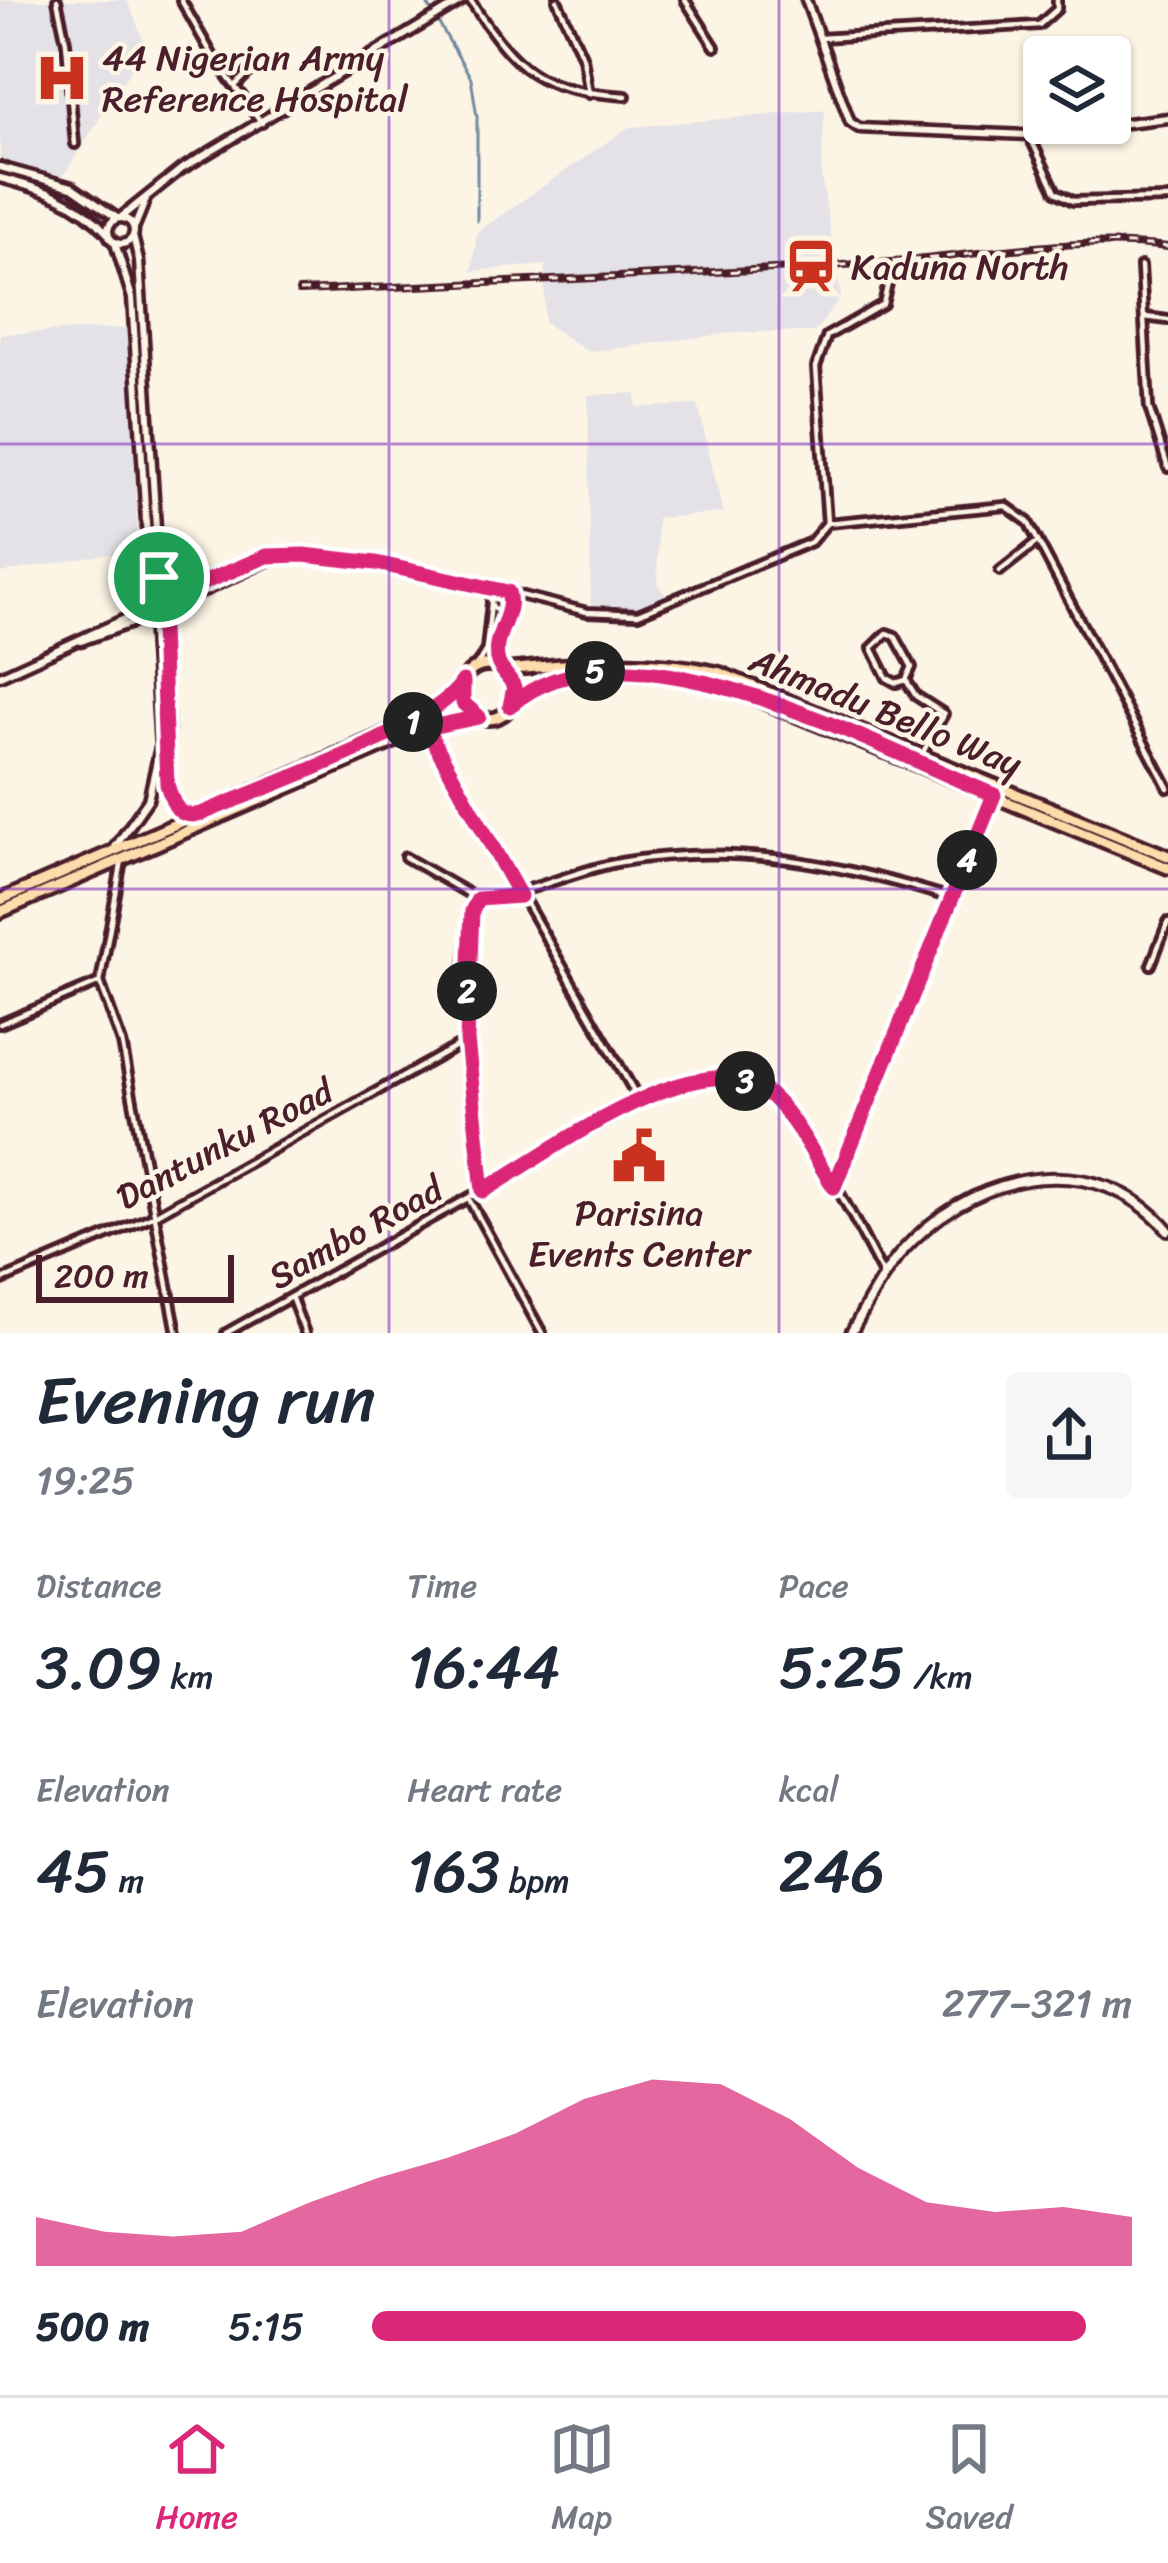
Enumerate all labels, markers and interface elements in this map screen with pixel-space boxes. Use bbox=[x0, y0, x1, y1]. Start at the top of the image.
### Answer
place label: 44 Nigerian Army Reference Hospital bbox=[102, 26, 408, 131]
map controls bbox=[1023, 36, 1131, 144]
button: layers bbox=[1023, 36, 1131, 144]
hospital icon: 44 Nigerian Army Reference Hospital bbox=[33, 49, 91, 107]
place label: Kaduna North bbox=[851, 235, 1069, 299]
station icon: Kaduna North bbox=[782, 237, 840, 295]
pin bbox=[108, 526, 210, 628]
icon: arrive bbox=[126, 544, 192, 610]
street label: Ahmadu Bello Way bbox=[739, 628, 1032, 796]
pin: 5 bbox=[565, 641, 625, 701]
text: 5 bbox=[585, 642, 605, 700]
pin: 1 bbox=[383, 692, 443, 752]
text: 1 bbox=[406, 693, 420, 751]
pin: 4 bbox=[937, 830, 997, 890]
text: 4 bbox=[957, 831, 977, 889]
pin: 2 bbox=[437, 961, 497, 1021]
text: 2 bbox=[457, 962, 477, 1020]
pin: 3 bbox=[715, 1051, 775, 1111]
text: 3 bbox=[736, 1052, 754, 1110]
street label: Dantunku Road bbox=[104, 1059, 347, 1228]
public building icon: Parisina Events Center bbox=[610, 1127, 668, 1185]
street label: Sambo Road bbox=[256, 1157, 457, 1307]
place label: Parisina Events Center bbox=[528, 1181, 752, 1286]
text: 200 m bbox=[54, 1247, 149, 1305]
scale bar bbox=[36, 1249, 234, 1302]
text: Evening run bbox=[36, 1342, 376, 1459]
button: share bbox=[1006, 1372, 1132, 1498]
text: 19:25 bbox=[36, 1446, 135, 1515]
text: Distance bbox=[36, 1557, 161, 1615]
text: Time bbox=[407, 1557, 477, 1615]
text: Pace bbox=[779, 1557, 849, 1615]
text: 3.09 bbox=[36, 1615, 162, 1721]
text: 16:44 bbox=[407, 1615, 560, 1721]
text: 5:25 bbox=[779, 1615, 905, 1721]
text: km bbox=[162, 1648, 213, 1706]
text: /km bbox=[905, 1648, 973, 1706]
text: Elevation bbox=[36, 1761, 170, 1819]
text: Heart rate bbox=[407, 1761, 562, 1819]
text: kcal bbox=[779, 1761, 839, 1819]
text: 45 bbox=[36, 1819, 110, 1925]
text: 163 bbox=[407, 1819, 500, 1925]
text: 246 bbox=[779, 1819, 885, 1925]
text: m bbox=[110, 1852, 144, 1910]
text: bpm bbox=[500, 1852, 570, 1910]
text: Elevation bbox=[36, 1969, 194, 2038]
text: 277–321 m bbox=[942, 1969, 1132, 2038]
text: 500 m bbox=[36, 2292, 149, 2361]
text: 5:15 bbox=[228, 2292, 304, 2361]
tab: Home bbox=[155, 2416, 238, 2546]
tab: Map bbox=[549, 2416, 615, 2546]
tab: Saved bbox=[926, 2416, 1013, 2546]

